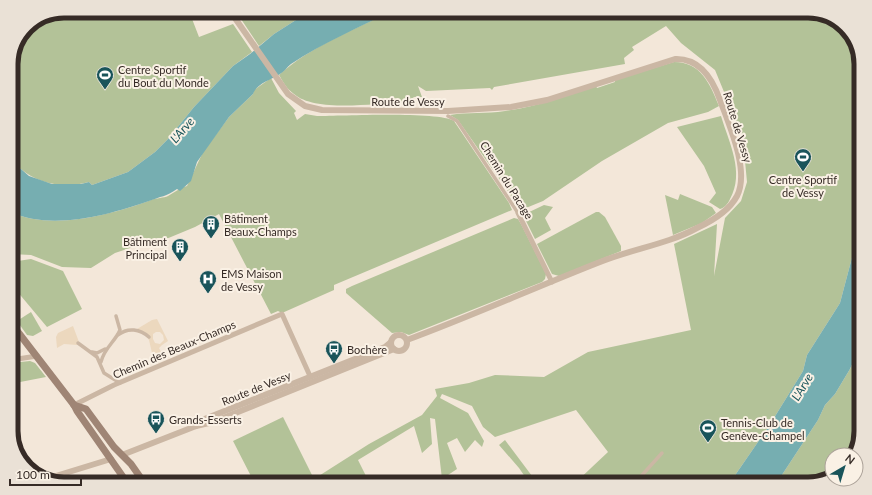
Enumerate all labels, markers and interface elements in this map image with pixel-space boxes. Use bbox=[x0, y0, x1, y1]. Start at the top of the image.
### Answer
place label: Centre Sportif du Bout du Monde bbox=[118, 63, 209, 89]
sports icon: Centre Sportif du Bout du Monde bbox=[95, 65, 115, 90]
street label: Route de Vessy bbox=[721, 90, 755, 164]
street label: Route de Vessy bbox=[371, 95, 445, 108]
water label: L'Arve bbox=[167, 114, 197, 146]
street label: Chemin du Pacage bbox=[478, 139, 536, 221]
sports icon: Centre Sportif de Vessy bbox=[793, 147, 813, 172]
place label: Centre Sportif de Vessy bbox=[769, 173, 837, 199]
place label: Bâtiment Beaux-Champs bbox=[224, 212, 297, 238]
building icon: Bâtiment Beaux-Champs bbox=[201, 214, 221, 239]
place label: Bâtiment Principal bbox=[123, 235, 167, 261]
building icon: Bâtiment Principal bbox=[170, 237, 190, 262]
place label: EMS Maison de Vessy bbox=[221, 267, 282, 293]
hospital icon: EMS Maison de Vessy bbox=[198, 269, 218, 294]
street label: Chemin des Beaux-Champs bbox=[111, 317, 238, 381]
bus stop icon: Bochère bbox=[324, 339, 344, 364]
place label: Bochère bbox=[347, 343, 387, 356]
street label: Route de Vessy bbox=[220, 368, 293, 408]
water label: L'Arve bbox=[788, 370, 816, 403]
bus stop icon: Grands-Esserts bbox=[146, 409, 166, 434]
place label: Grands-Esserts bbox=[169, 413, 242, 426]
place label: Tennis-Club de Genève-Champel bbox=[721, 416, 805, 442]
sports icon: Tennis-Club de Genève-Champel bbox=[698, 418, 718, 443]
north arrow bbox=[824, 447, 864, 487]
text: N bbox=[843, 451, 858, 466]
scale bar bbox=[10, 461, 81, 487]
text: 100 m bbox=[16, 467, 50, 482]

